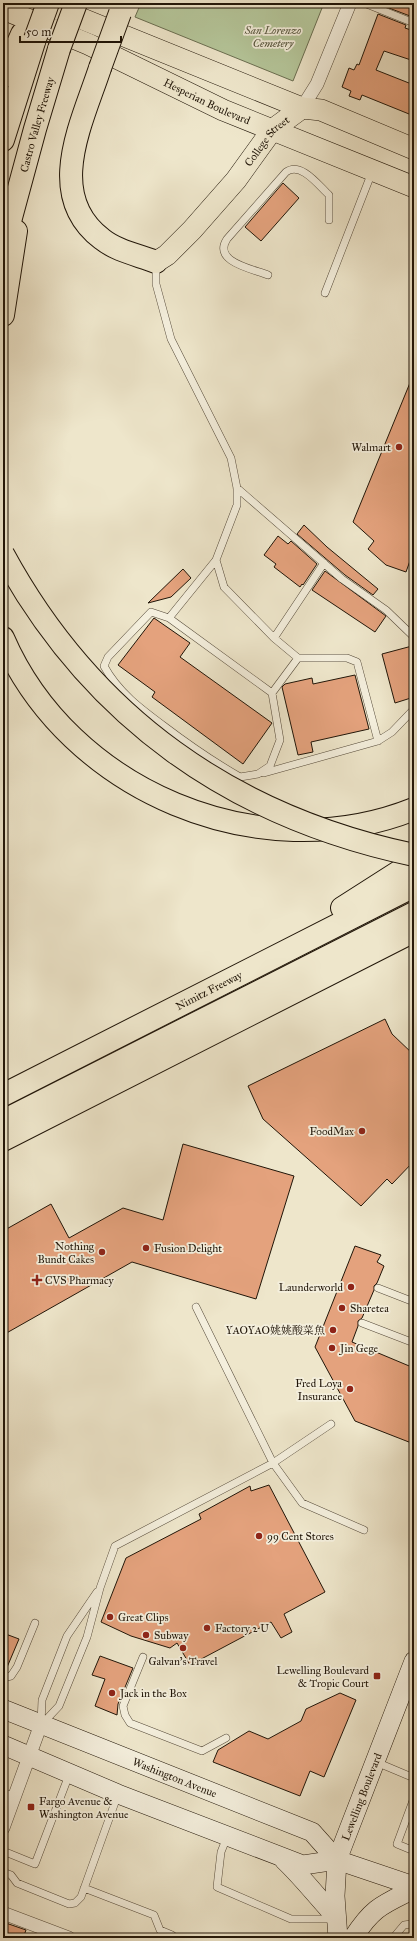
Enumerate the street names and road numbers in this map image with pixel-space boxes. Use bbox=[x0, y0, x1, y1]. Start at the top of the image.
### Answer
street label: Castro Valley Freeway bbox=[18, 75, 57, 174]
street label: Hesperian Boulevard bbox=[161, 76, 252, 127]
street label: College Street bbox=[242, 113, 292, 169]
street label: Nimitz Freeway bbox=[174, 968, 245, 1013]
street label: Lewelling Boulevard bbox=[339, 1751, 385, 1843]
street label: Washington Avenue bbox=[131, 1755, 219, 1801]

